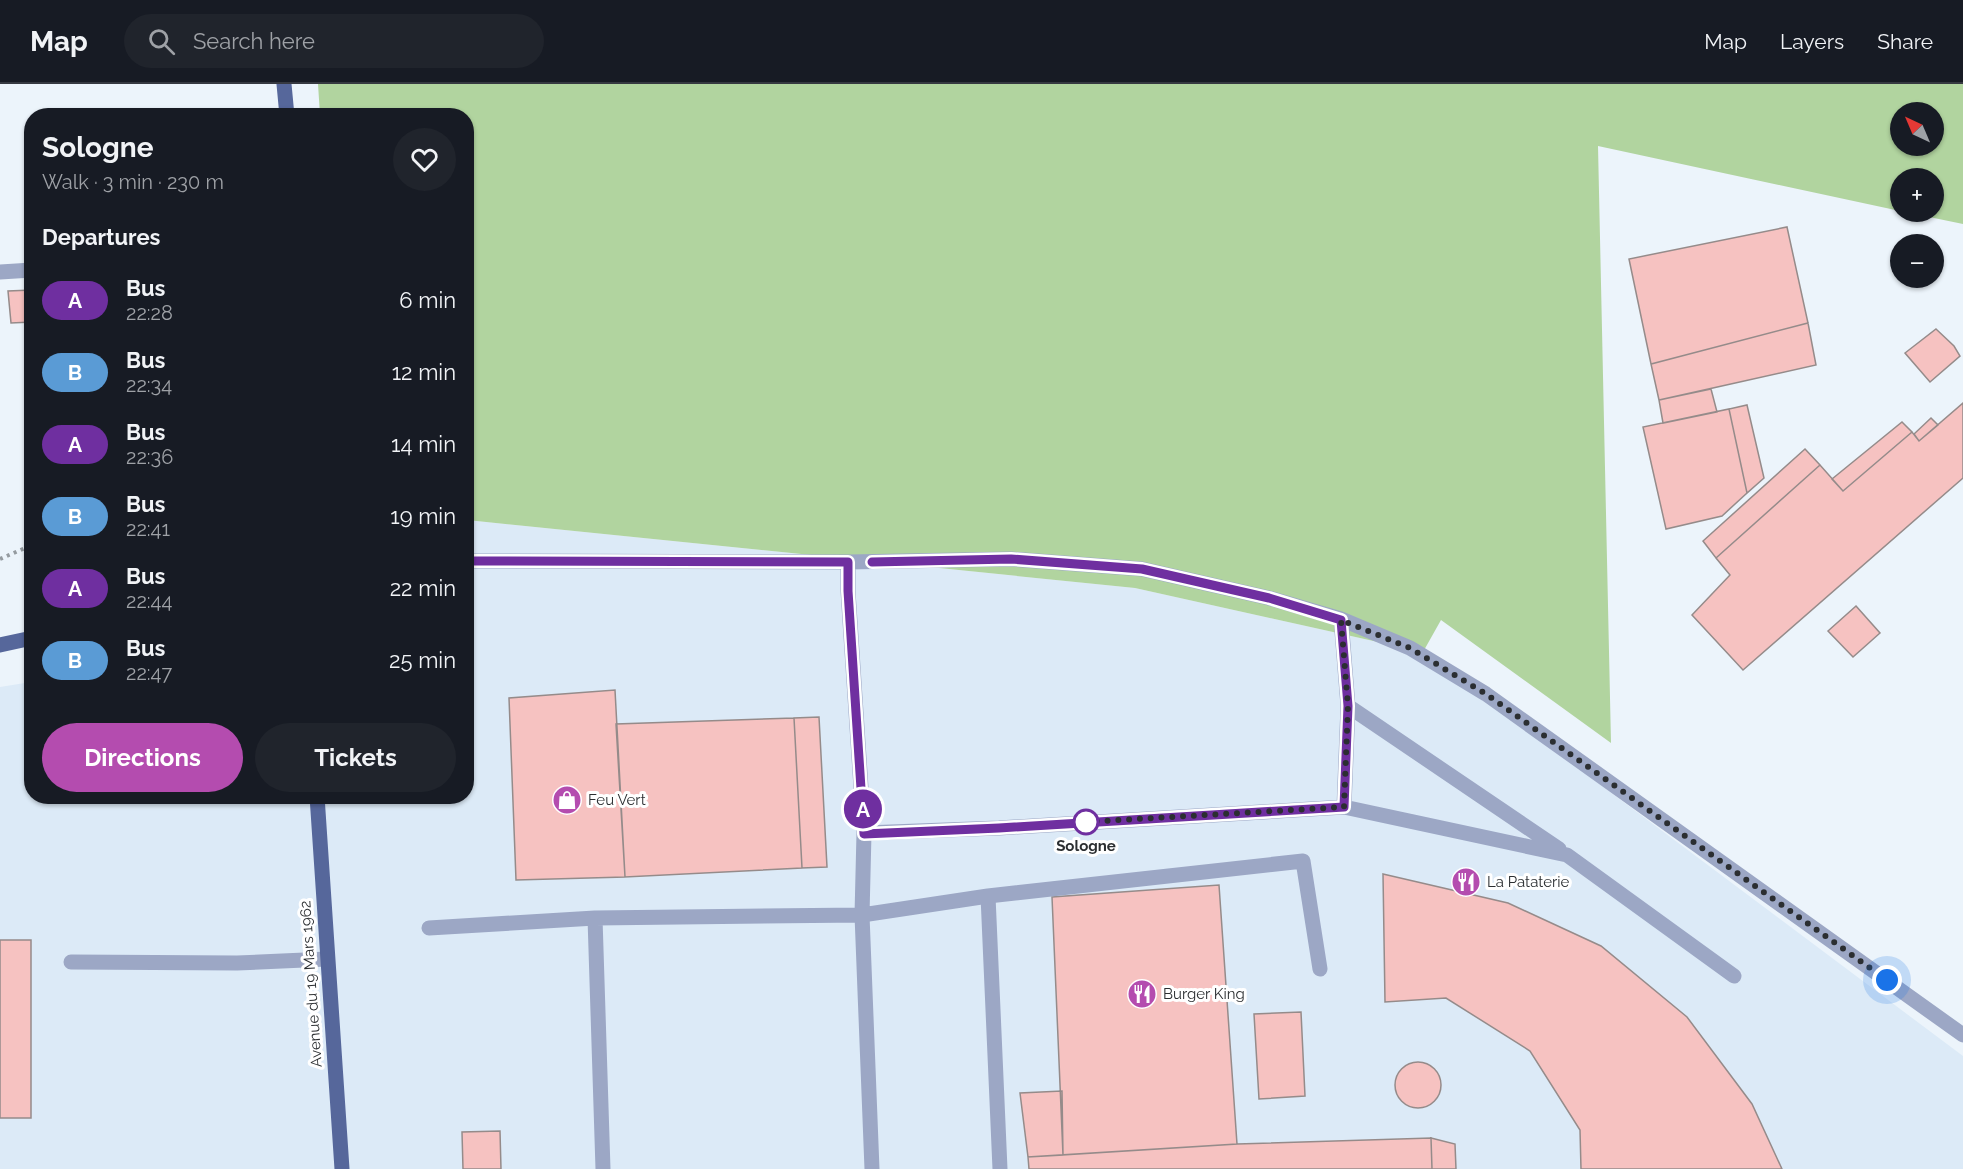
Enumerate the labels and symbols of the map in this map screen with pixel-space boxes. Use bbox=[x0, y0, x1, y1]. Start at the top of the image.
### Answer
north arrow bbox=[1890, 102, 1944, 156]
shop icon: Feu Vert bbox=[551, 784, 583, 816]
line badge: A bbox=[844, 790, 882, 828]
place label: Feu Vert bbox=[588, 791, 646, 809]
marker: Sologne bbox=[1073, 809, 1099, 835]
place label: Sologne bbox=[1056, 837, 1116, 855]
restaurant icon: La Pataterie bbox=[1450, 866, 1482, 898]
place label: La Pataterie bbox=[1487, 873, 1569, 891]
street label: Avenue du 19 Mars 1962 bbox=[296, 900, 326, 1068]
your location bbox=[1872, 965, 1902, 995]
restaurant icon: Burger King bbox=[1126, 978, 1158, 1010]
place label: Burger King bbox=[1163, 985, 1245, 1003]

